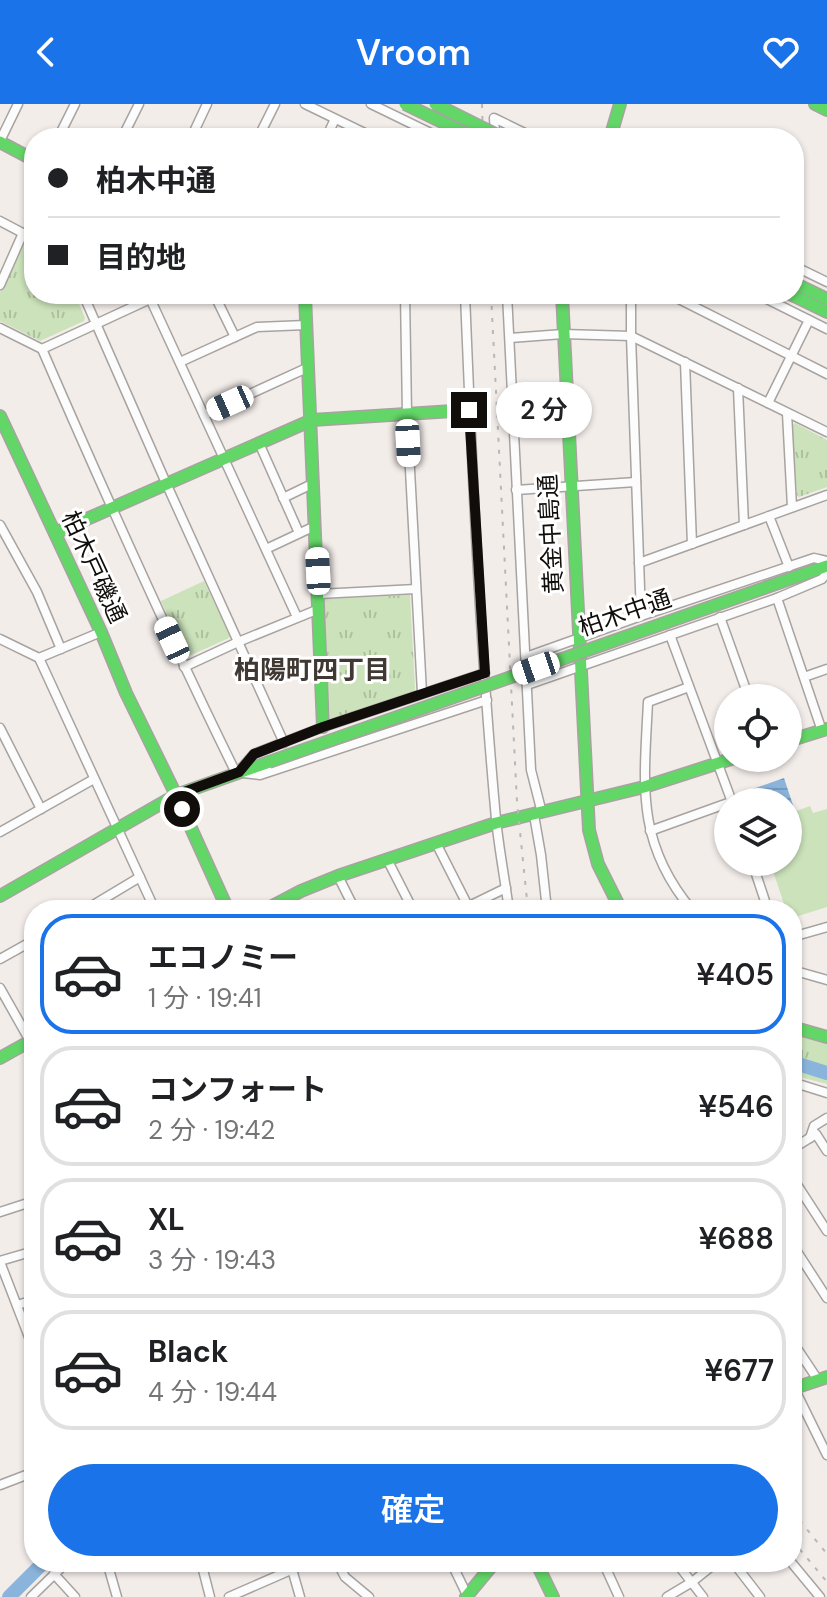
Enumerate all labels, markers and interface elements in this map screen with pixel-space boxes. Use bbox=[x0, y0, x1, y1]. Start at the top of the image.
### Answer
text: Vroom bbox=[356, 29, 471, 76]
icon: back bbox=[24, 30, 68, 74]
icon: heart bbox=[759, 30, 803, 74]
text: 柏木中通 bbox=[96, 161, 216, 200]
text: 目的地 bbox=[96, 238, 186, 277]
car bbox=[203, 382, 257, 424]
callout: 2 分 bbox=[497, 382, 593, 438]
route end bbox=[451, 392, 487, 428]
text: 2 分 bbox=[520, 393, 568, 427]
car bbox=[395, 418, 421, 468]
street label: 黄金中島通 bbox=[532, 473, 569, 595]
street label: 柏木戸磯通 bbox=[55, 506, 134, 628]
car bbox=[305, 546, 331, 596]
street label: 柏木中通 bbox=[574, 582, 675, 643]
car bbox=[151, 613, 193, 667]
car bbox=[509, 649, 563, 687]
district label: 柏陽町四丁目 bbox=[234, 653, 390, 687]
map controls bbox=[714, 684, 802, 876]
button: locate bbox=[714, 684, 802, 772]
button: layers bbox=[714, 788, 802, 876]
route start bbox=[164, 791, 200, 827]
icon: car bbox=[52, 938, 124, 1010]
text: エコノミー bbox=[148, 938, 298, 977]
text: ¥405 bbox=[696, 955, 774, 994]
text: 1 分 · 19:41 bbox=[148, 981, 262, 1015]
icon: car bbox=[52, 1070, 124, 1142]
text: コンフォート bbox=[148, 1070, 327, 1109]
text: ¥546 bbox=[698, 1087, 774, 1126]
text: 2 分 · 19:42 bbox=[148, 1113, 275, 1147]
text: XL bbox=[148, 1200, 185, 1239]
icon: car bbox=[52, 1202, 124, 1274]
text: ¥688 bbox=[698, 1219, 774, 1258]
text: 3 分 · 19:43 bbox=[148, 1243, 276, 1277]
text: Black bbox=[148, 1332, 228, 1371]
icon: car bbox=[52, 1334, 124, 1406]
text: ¥677 bbox=[704, 1351, 774, 1390]
text: 4 分 · 19:44 bbox=[148, 1375, 277, 1409]
button: 確定 bbox=[48, 1464, 778, 1556]

